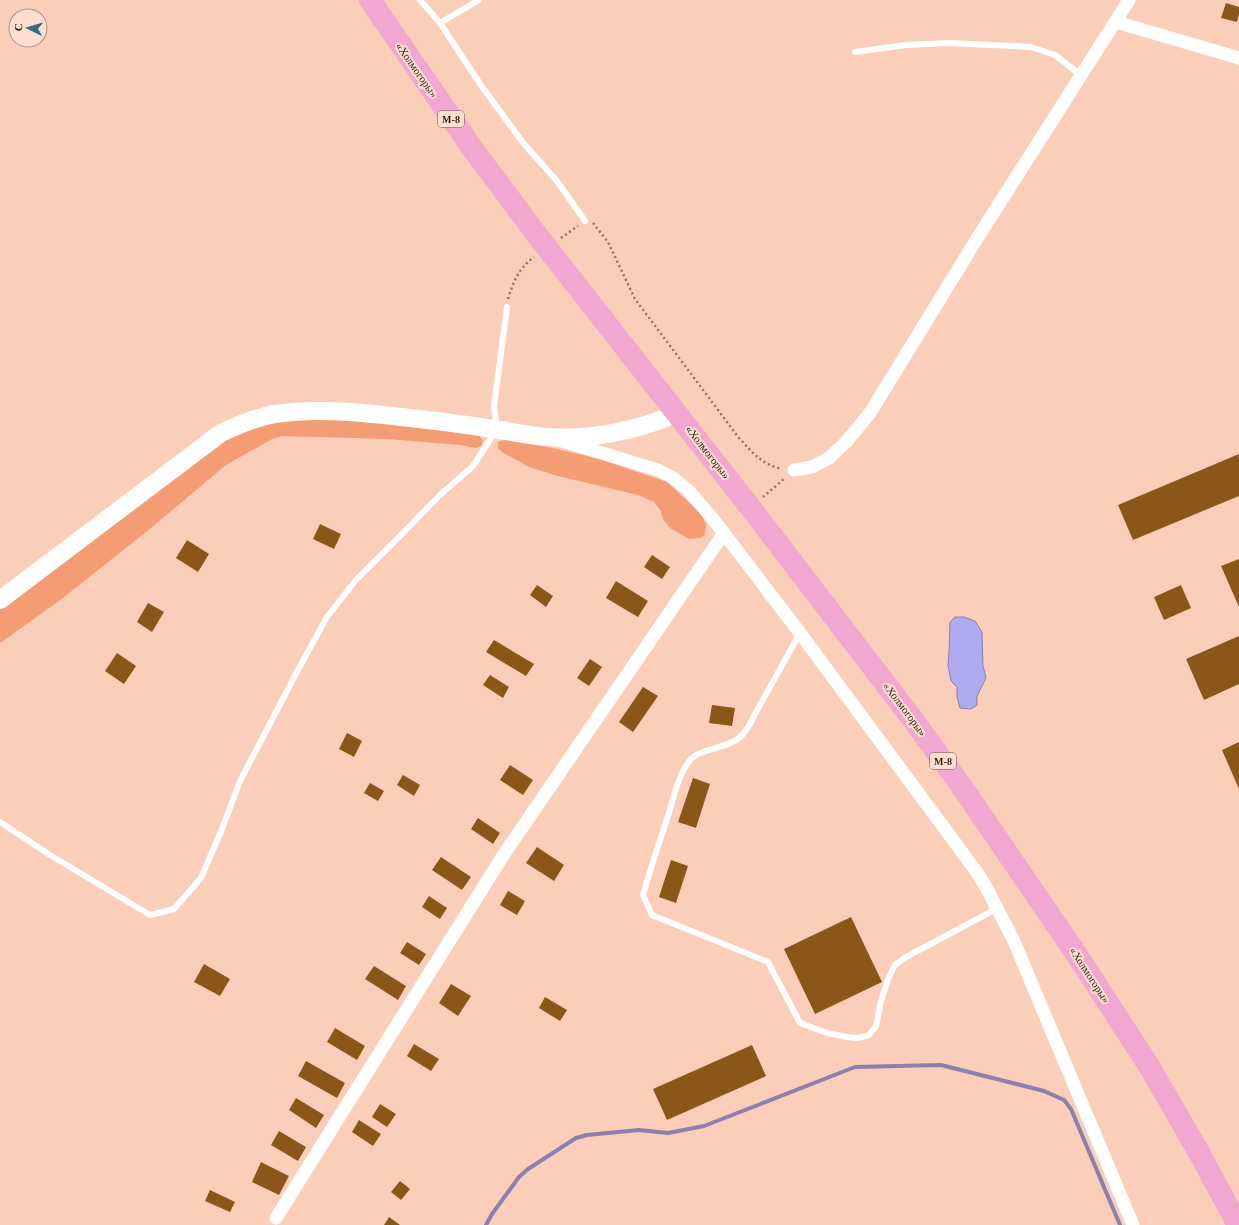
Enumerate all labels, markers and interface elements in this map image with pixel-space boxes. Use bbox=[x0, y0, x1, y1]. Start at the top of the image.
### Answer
north arrow bbox=[8, 8, 48, 48]
text: С bbox=[12, 23, 24, 32]
street label: «Холмогоры» bbox=[394, 40, 440, 100]
road number: М-8 bbox=[438, 111, 464, 127]
street label: «Холмогоры» bbox=[684, 423, 732, 481]
street label: «Холмогоры» bbox=[881, 680, 929, 738]
road number: М-8 bbox=[930, 753, 956, 769]
street label: «Холмогоры» bbox=[1067, 945, 1113, 1005]

